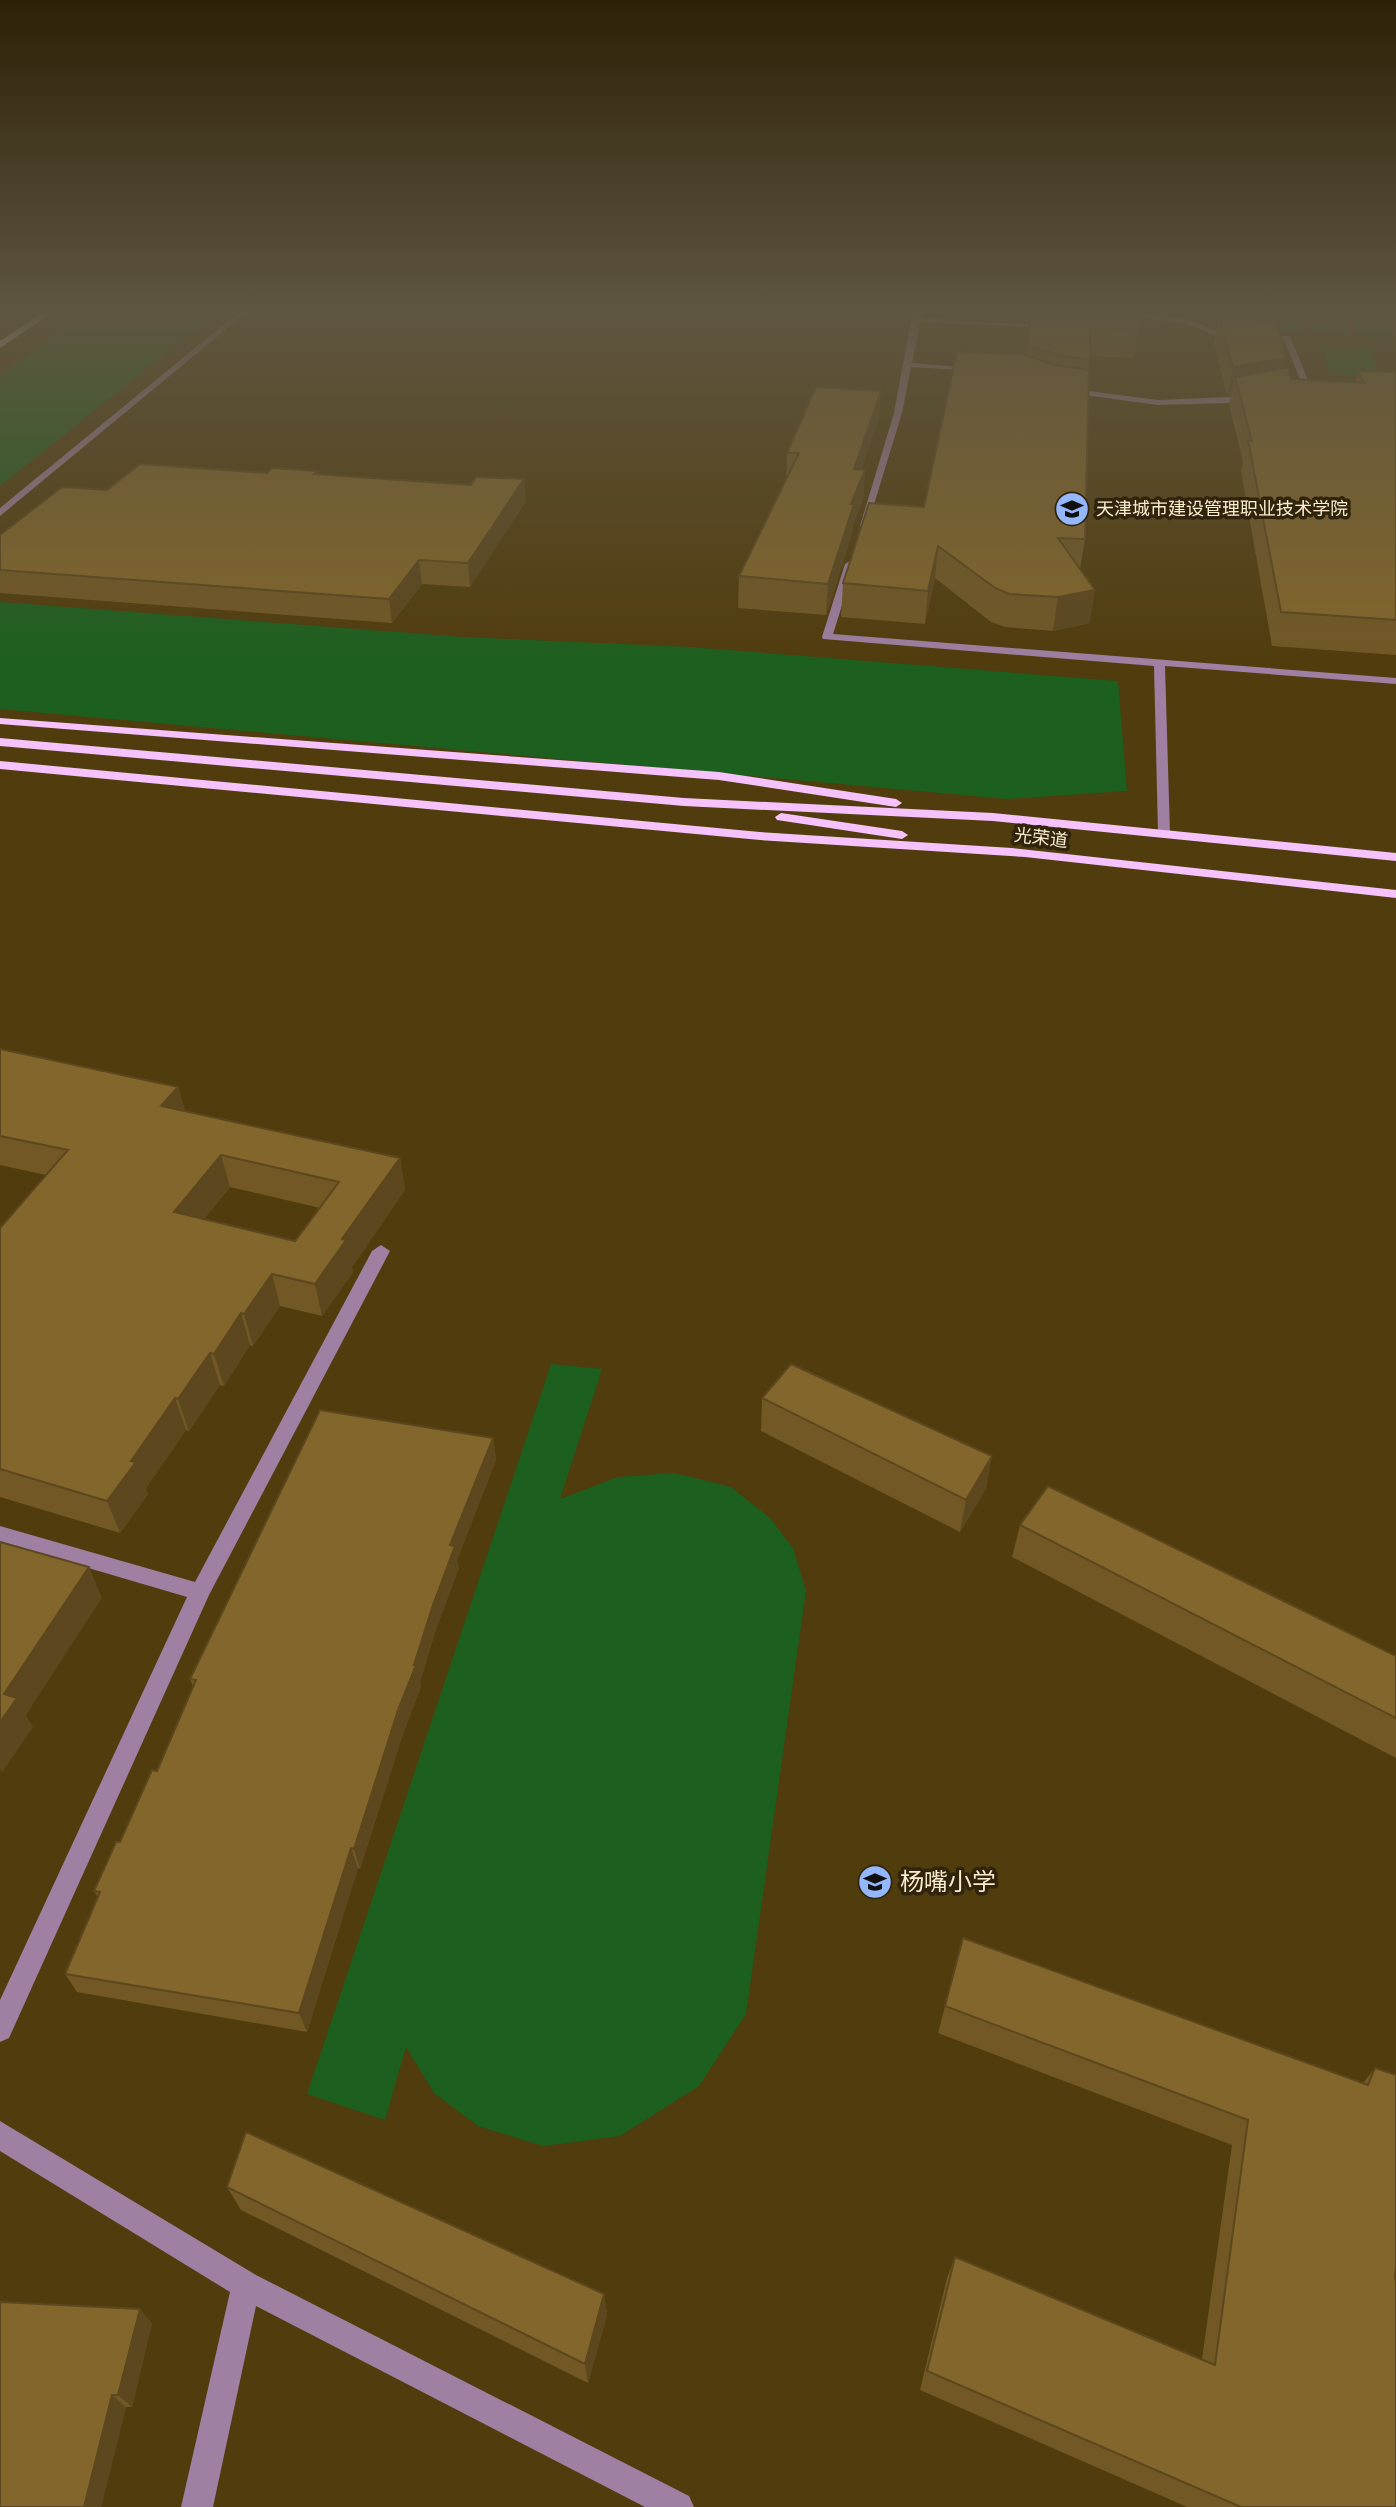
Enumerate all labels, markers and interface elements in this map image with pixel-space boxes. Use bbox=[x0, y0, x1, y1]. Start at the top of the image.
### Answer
school or university icon: 天津城市建设管理职业技术学院 bbox=[1053, 490, 1091, 528]
place label: 天津城市建设管理职业技术学院 bbox=[1096, 497, 1348, 520]
street label: 光荣道 bbox=[1013, 823, 1069, 852]
school or university icon: 杨嘴小学 bbox=[856, 1863, 894, 1901]
place label: 杨嘴小学 bbox=[900, 1866, 996, 1896]

